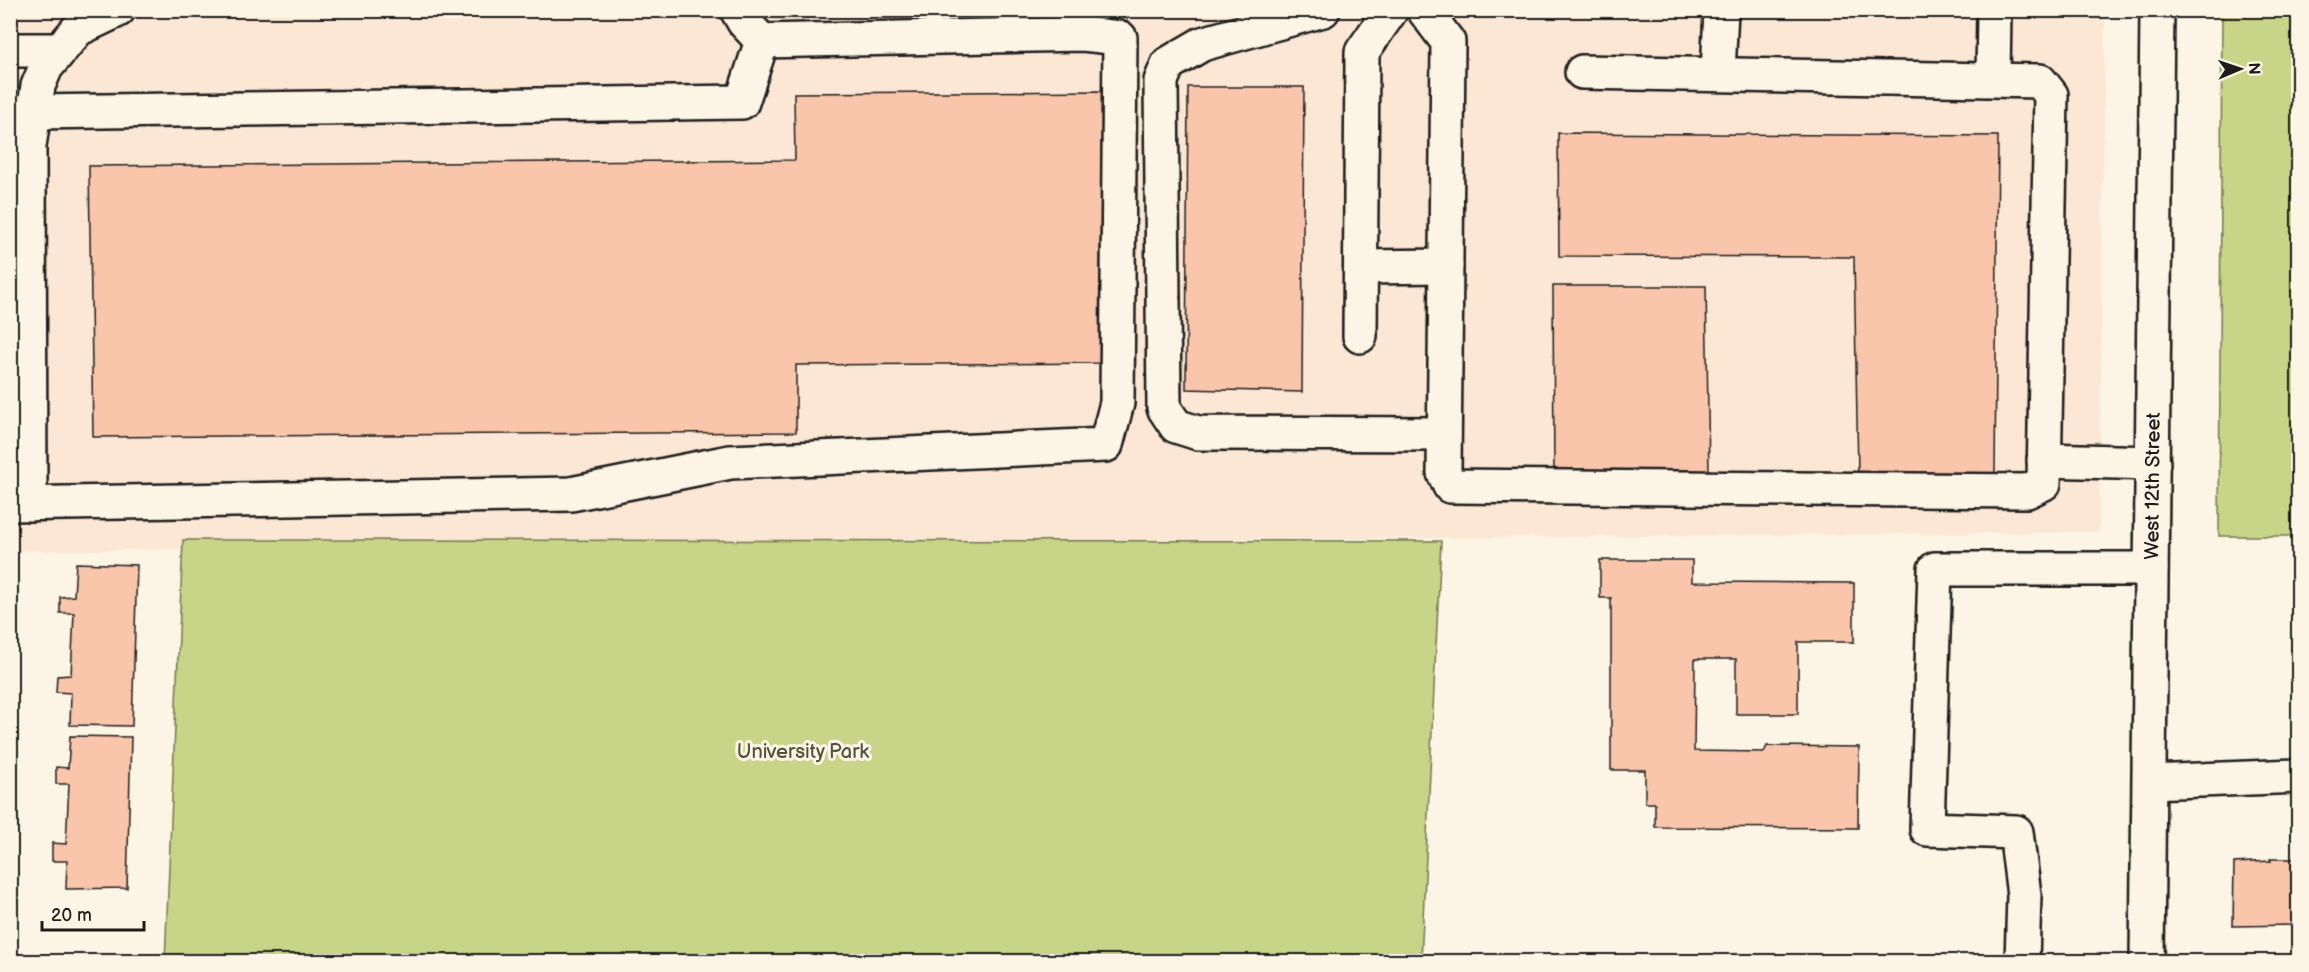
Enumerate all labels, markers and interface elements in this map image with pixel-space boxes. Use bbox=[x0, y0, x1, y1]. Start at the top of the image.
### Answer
north arrow bbox=[2210, 39, 2270, 99]
text: N bbox=[2244, 62, 2263, 75]
street label: West 12th Street bbox=[2140, 412, 2166, 560]
park label: University Park bbox=[737, 740, 869, 764]
scale bar bbox=[42, 894, 144, 932]
text: 20 m bbox=[51, 905, 92, 926]

